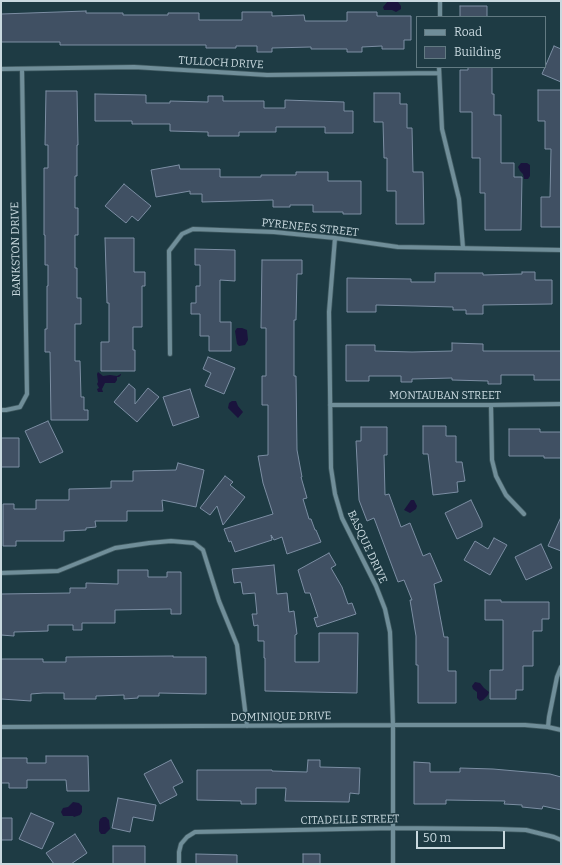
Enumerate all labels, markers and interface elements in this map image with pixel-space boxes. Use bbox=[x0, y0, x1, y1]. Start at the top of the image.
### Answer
legend bbox=[416, 16, 546, 68]
text: Road bbox=[454, 25, 482, 39]
text: Building bbox=[454, 45, 501, 59]
street label: TULLOCH DRIVE bbox=[178, 54, 264, 72]
street label: BANKSTON DRIVE bbox=[9, 202, 23, 296]
street label: PYRENEES STREET bbox=[261, 216, 359, 240]
street label: MONTAUBAN STREET bbox=[389, 389, 501, 403]
street label: BASQUE DRIVE bbox=[344, 508, 390, 586]
street label: DOMINIQUE DRIVE bbox=[231, 710, 331, 724]
street label: CITADELLE STREET bbox=[300, 813, 400, 827]
scale bar bbox=[418, 823, 507, 849]
text: 50 m bbox=[423, 831, 451, 845]

